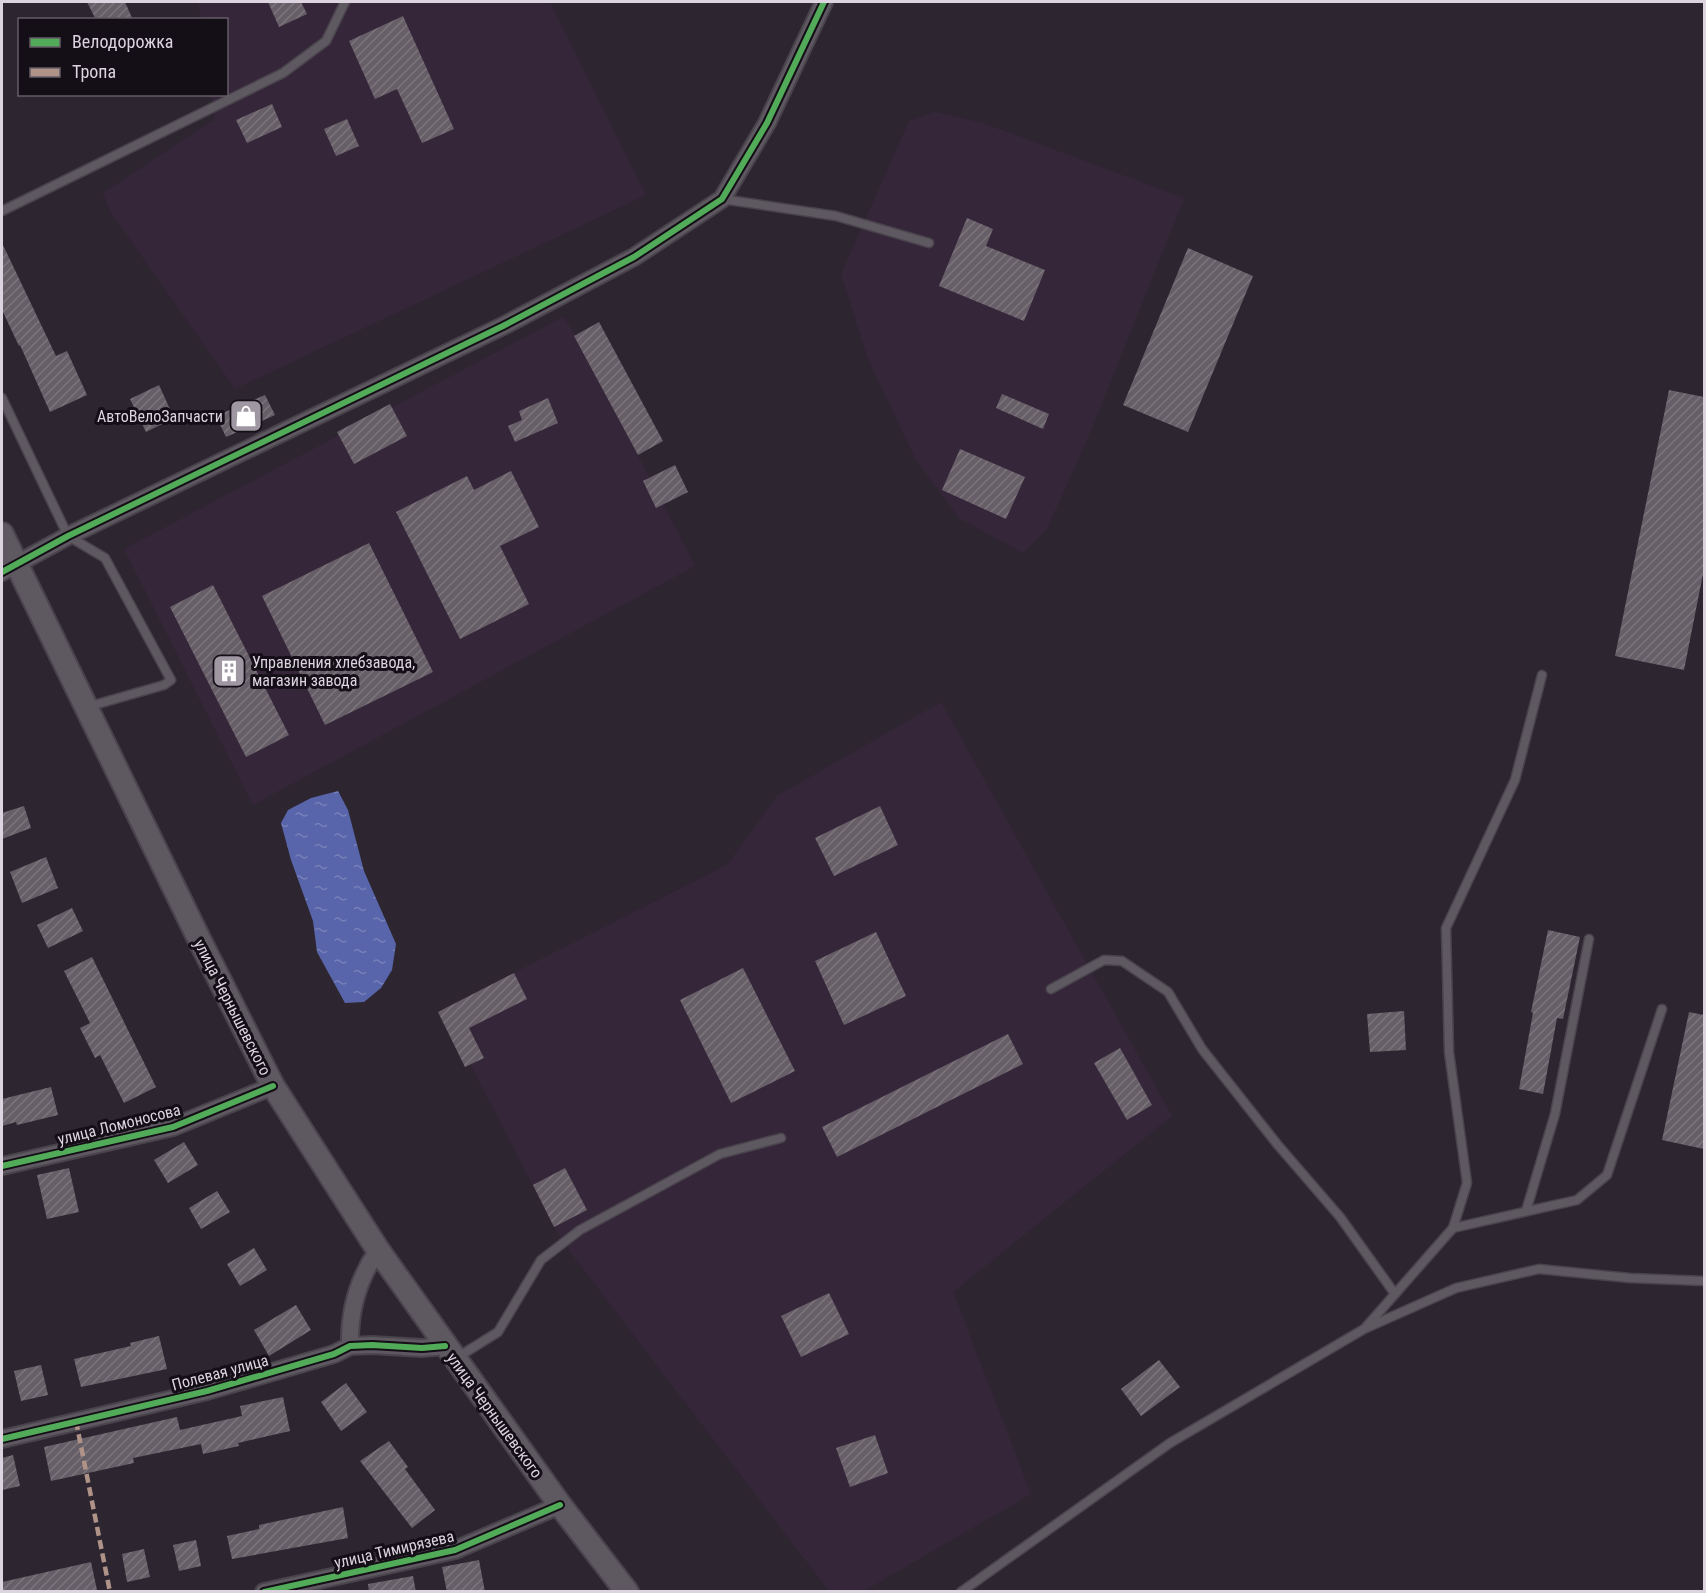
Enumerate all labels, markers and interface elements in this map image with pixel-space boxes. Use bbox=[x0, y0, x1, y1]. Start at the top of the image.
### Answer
legend bbox=[18, 18, 228, 96]
text: Велодорожка bbox=[72, 31, 173, 52]
text: Тропа bbox=[72, 61, 116, 82]
shop icon: АвтоВелоЗапчасти bbox=[228, 398, 264, 434]
place label: АвтоВелоЗапчасти bbox=[97, 407, 223, 426]
building icon: Управления хлебзавода, магазин завода bbox=[211, 653, 247, 689]
place label: Управления хлебзавода, магазин завода bbox=[252, 653, 415, 690]
street label: улица Чернышевского bbox=[190, 936, 275, 1078]
street label: улица Ломоносова bbox=[56, 1100, 183, 1149]
street label: улица Чернышевского bbox=[443, 1349, 546, 1482]
street label: Полевая улица bbox=[170, 1350, 271, 1395]
street label: улица Тимирязева bbox=[332, 1526, 456, 1572]

